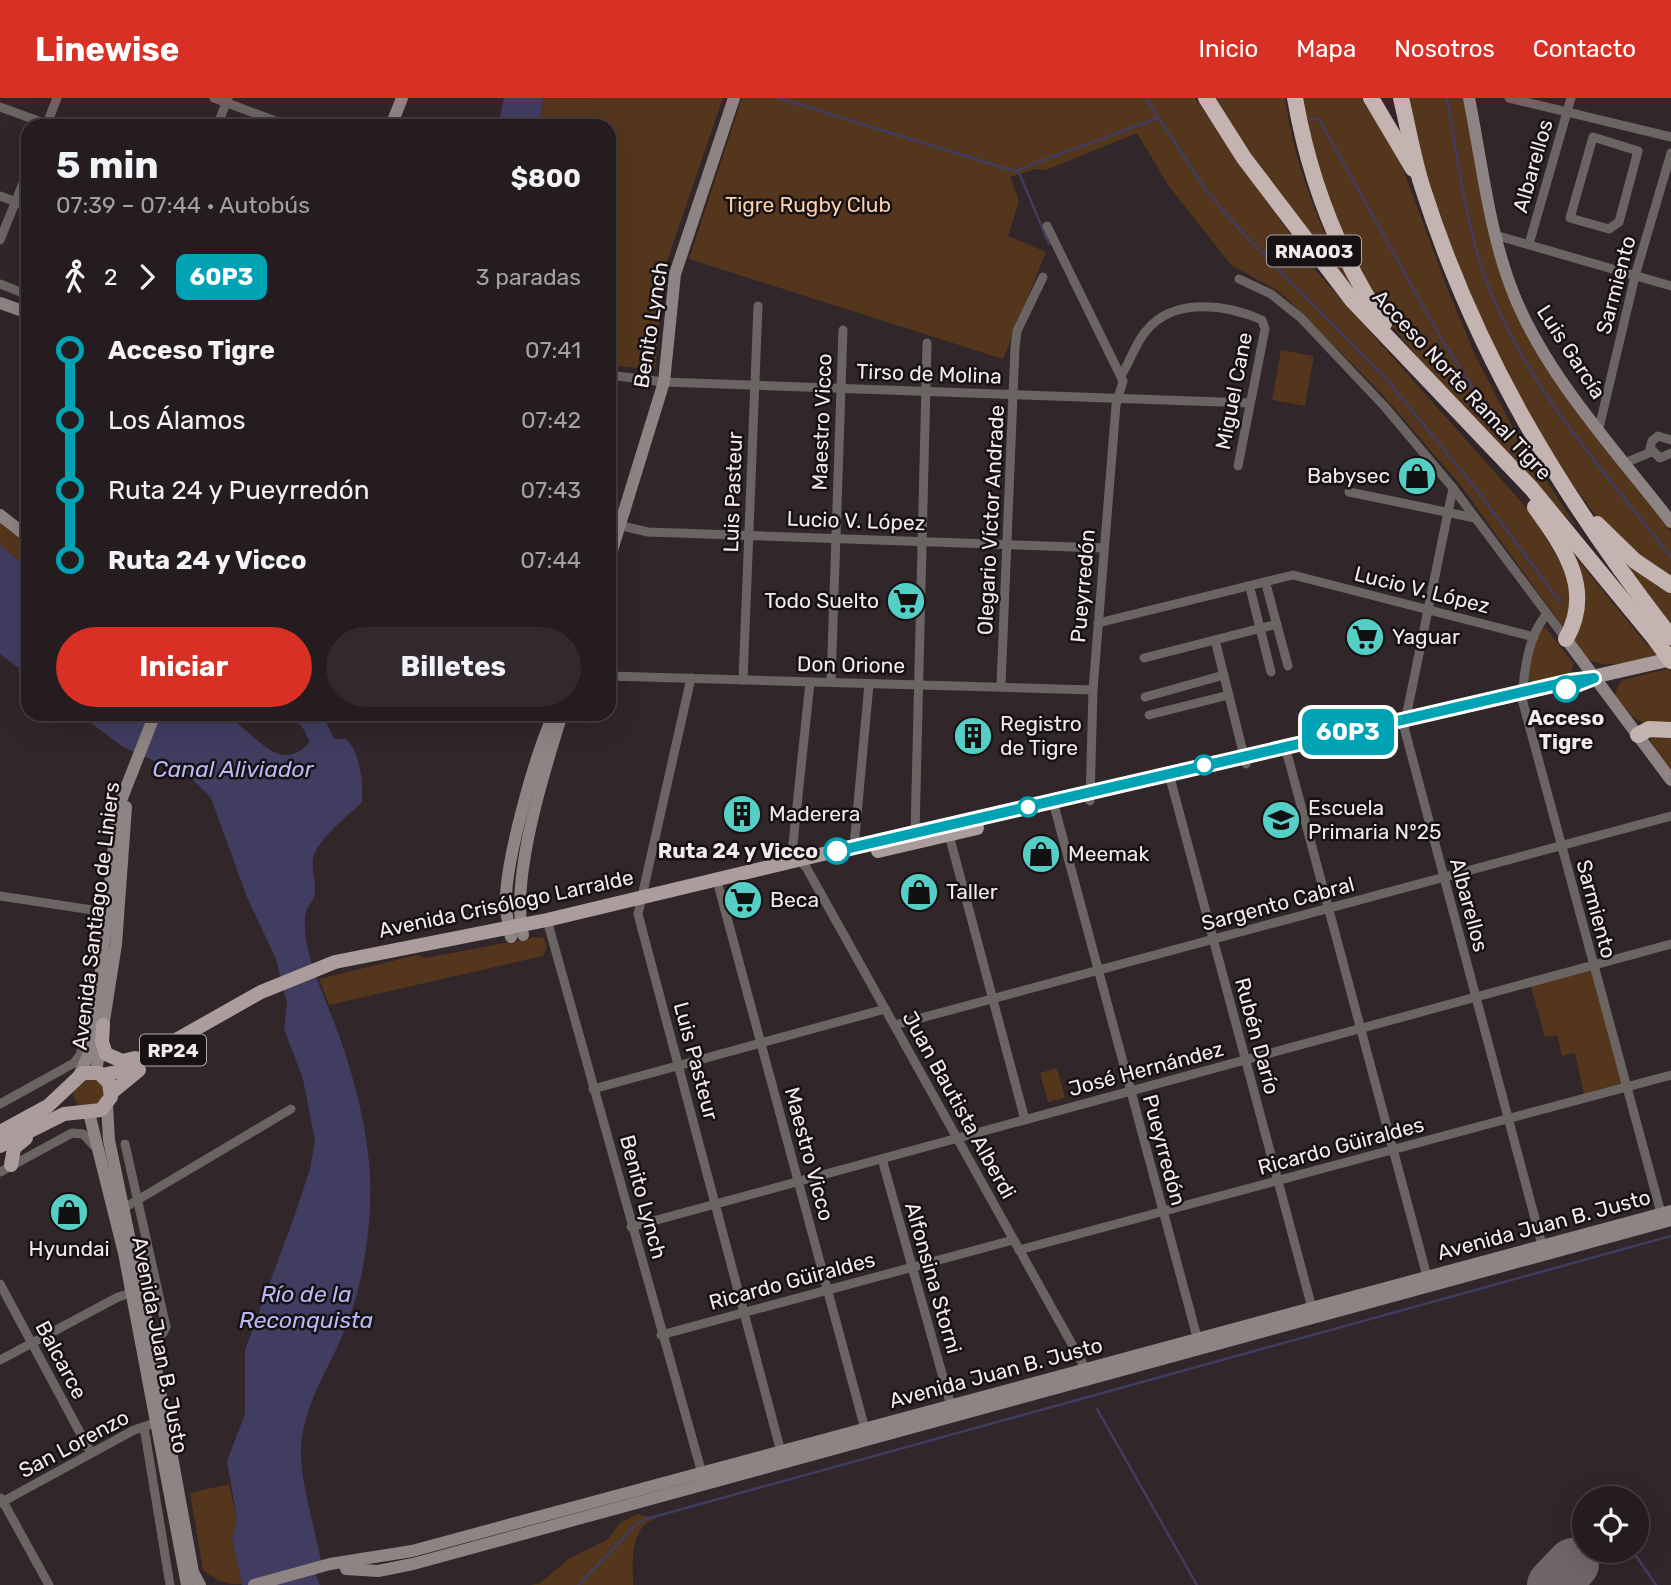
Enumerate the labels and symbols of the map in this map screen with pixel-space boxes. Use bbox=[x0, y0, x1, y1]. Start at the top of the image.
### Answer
street label: Albarellos bbox=[1507, 116, 1558, 215]
park label: Tigre Rugby Club bbox=[725, 192, 891, 217]
street label: Sarmiento bbox=[1590, 233, 1641, 337]
road number: RNA003 bbox=[1267, 236, 1361, 266]
street label: Benito Lynch bbox=[628, 260, 673, 390]
street label: Acceso Norte Ramal Tigre bbox=[1368, 284, 1557, 485]
street label: Luis García bbox=[1532, 300, 1611, 403]
street label: Miguel Cane bbox=[1210, 330, 1257, 452]
street label: Maestro Vicco bbox=[807, 353, 836, 491]
street label: Tirso de Molina bbox=[856, 358, 1002, 389]
street label: Olegario Víctor Andrade bbox=[972, 404, 1009, 636]
street label: Luis Pasteur bbox=[718, 431, 747, 553]
shop icon: Babysec bbox=[1396, 455, 1438, 497]
place label: Babysec bbox=[1307, 463, 1390, 488]
street label: Lucio V. López bbox=[786, 506, 926, 535]
street label: Pueyrredón bbox=[1065, 528, 1100, 644]
street label: Lucio V. López bbox=[1352, 561, 1492, 618]
supermarket icon: Todo Suelto bbox=[885, 580, 927, 622]
place label: Todo Suelto bbox=[764, 588, 879, 613]
supermarket icon: Yaguar bbox=[1344, 616, 1386, 658]
place label: Yaguar bbox=[1392, 624, 1460, 649]
street label: Don Orione bbox=[797, 651, 905, 678]
marker: Acceso Tigre bbox=[1553, 676, 1579, 702]
place label: Acceso Tigre bbox=[1528, 705, 1604, 754]
line badge: 60P3 bbox=[1299, 709, 1397, 755]
place label: Registro de Tigre bbox=[1000, 711, 1082, 760]
building icon: Registro de Tigre bbox=[952, 715, 994, 757]
water label: Canal Aliviador bbox=[152, 755, 315, 783]
unlabelled marker bbox=[1194, 755, 1214, 775]
street label: Avenida Santiago de Liniers bbox=[67, 780, 124, 1051]
building icon: Maderera bbox=[721, 793, 763, 835]
place label: Escuela Primaria Nº25 bbox=[1308, 795, 1442, 844]
unlabelled marker bbox=[1018, 797, 1038, 817]
school or university icon: Escuela Primaria Nº25 bbox=[1260, 799, 1302, 841]
place label: Maderera bbox=[769, 801, 860, 826]
shop icon: Meemak bbox=[1020, 833, 1062, 875]
place label: Ruta 24 y Vicco bbox=[658, 838, 818, 863]
marker: Ruta 24 y Vicco bbox=[824, 838, 850, 864]
place label: Meemak bbox=[1068, 841, 1149, 866]
street label: Albarellos bbox=[1445, 855, 1494, 954]
street label: Sarmiento bbox=[1571, 857, 1622, 961]
street label: Avenida Crisólogo Larralde bbox=[376, 864, 636, 943]
shop icon: Taller bbox=[898, 871, 940, 913]
street label: Sargento Cabral bbox=[1199, 871, 1357, 936]
supermarket icon: Beca bbox=[722, 879, 764, 921]
place label: Taller bbox=[946, 879, 998, 904]
place label: Beca bbox=[770, 887, 819, 912]
street label: Rubén Darío bbox=[1230, 975, 1285, 1097]
street label: Luis Pasteur bbox=[669, 999, 724, 1123]
street label: Juan Bautista Alberdi bbox=[897, 1007, 1021, 1203]
road number: RP24 bbox=[140, 1034, 206, 1066]
street label: José Hernández bbox=[1066, 1036, 1226, 1101]
street label: Maestro Vicco bbox=[780, 1084, 839, 1223]
street label: Pueyrredón bbox=[1138, 1092, 1191, 1208]
street label: Ricardo Güiraldes bbox=[1255, 1111, 1427, 1180]
street label: Benito Lynch bbox=[615, 1132, 672, 1262]
street label: Avenida Juan B. Justo bbox=[1434, 1184, 1653, 1265]
shop icon: Hyundai bbox=[48, 1191, 90, 1233]
street label: Alfonsina Storni bbox=[900, 1199, 967, 1356]
street label: Avenida Juan B. Justo bbox=[127, 1235, 194, 1455]
place label: Hyundai bbox=[28, 1236, 110, 1261]
street label: Ricardo Güiraldes bbox=[706, 1246, 878, 1315]
water label: Río de la Reconquista bbox=[239, 1280, 373, 1334]
street label: Balcarce bbox=[30, 1316, 92, 1403]
street label: Avenida Juan B. Justo bbox=[886, 1332, 1105, 1413]
street label: San Lorenzo bbox=[14, 1404, 133, 1483]

